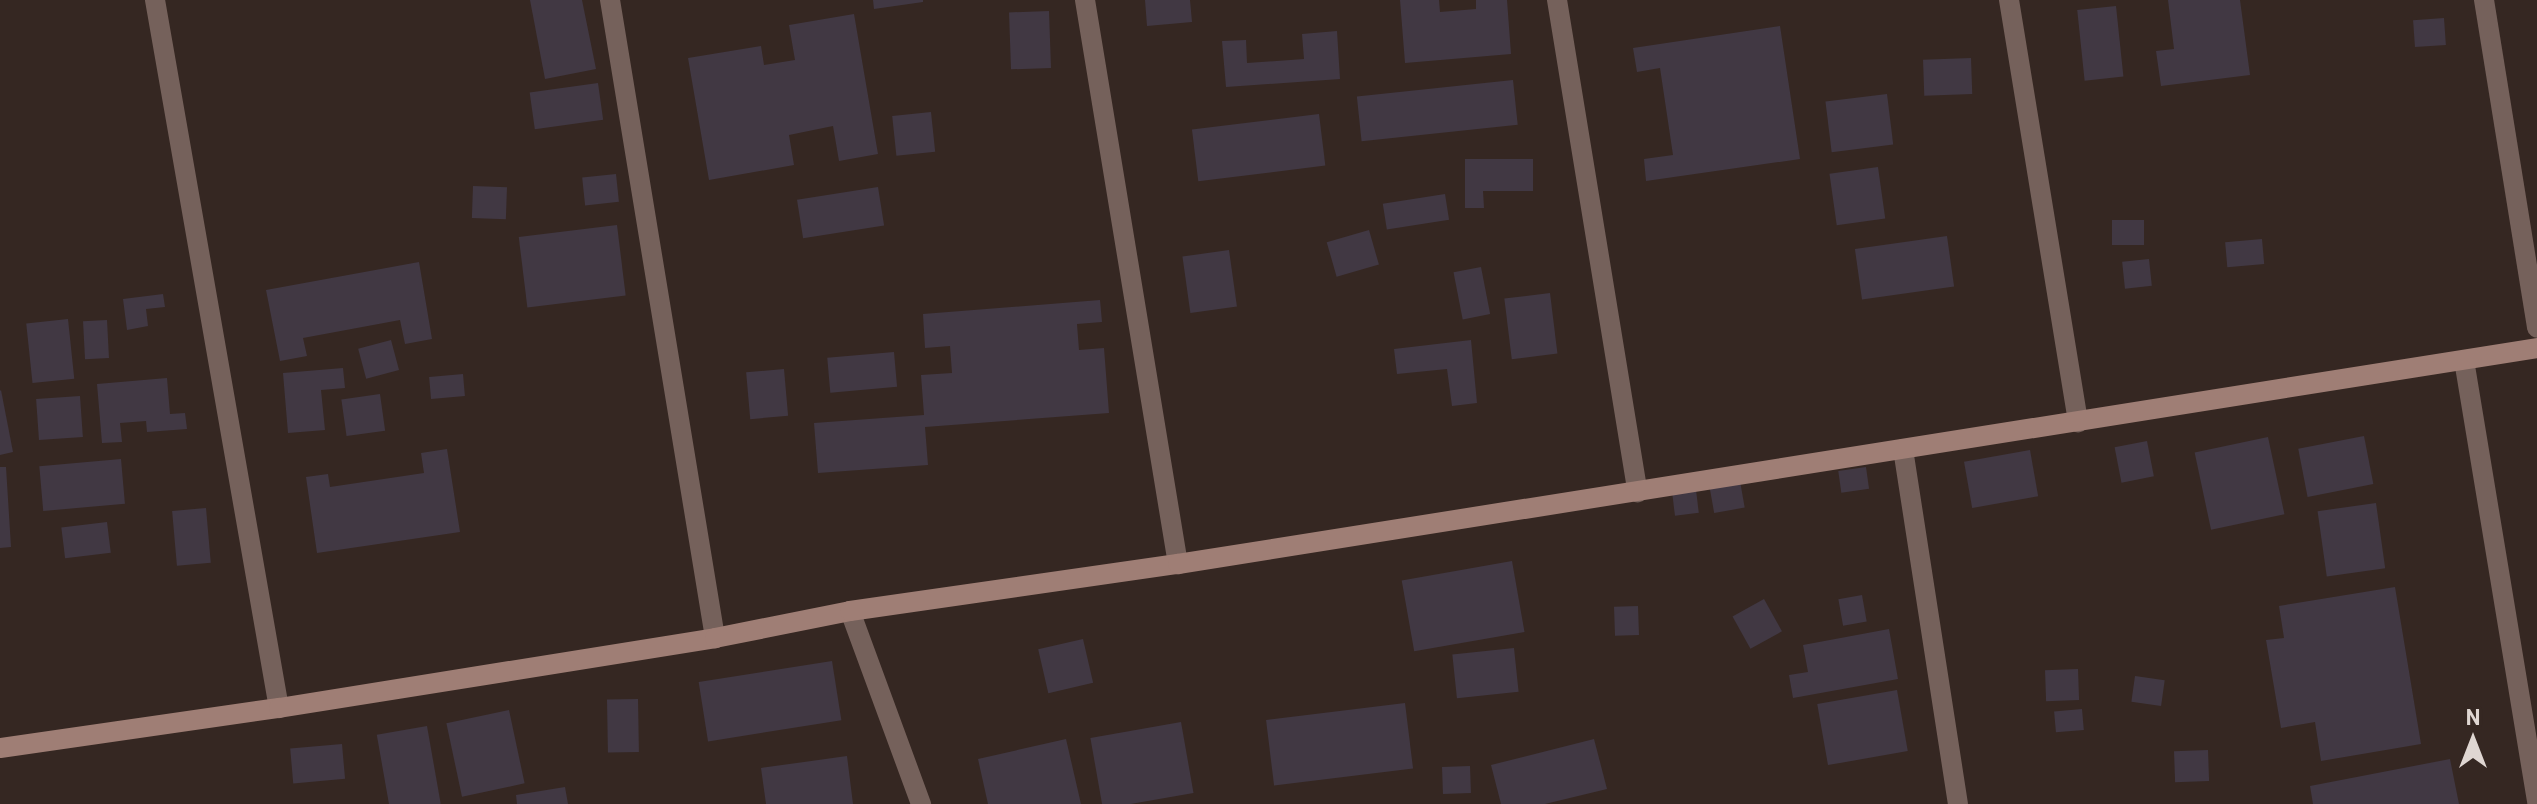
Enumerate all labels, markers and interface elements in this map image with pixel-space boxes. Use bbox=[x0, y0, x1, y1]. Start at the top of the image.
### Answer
north arrow bbox=[2433, 700, 2513, 780]
text: N bbox=[2466, 703, 2480, 729]

